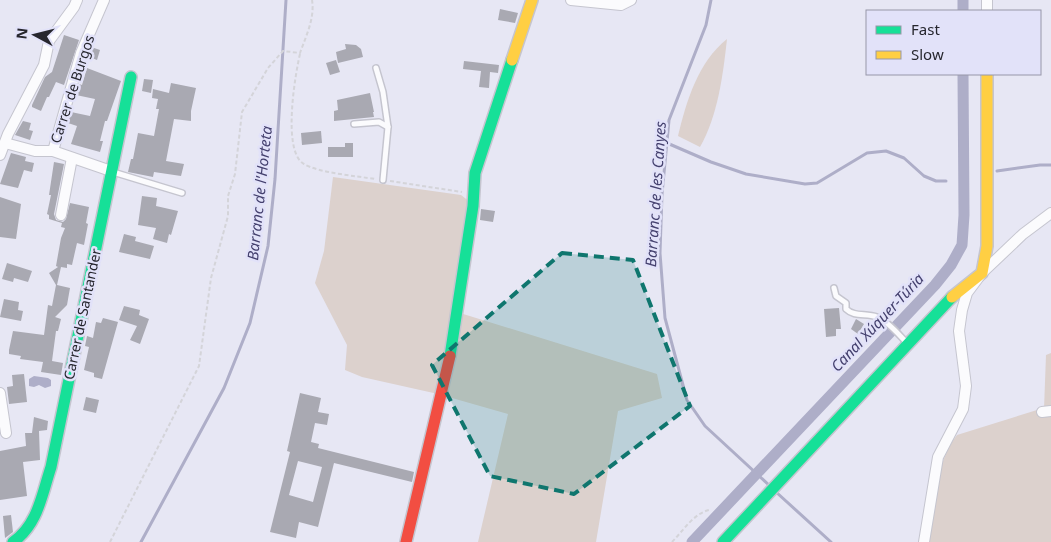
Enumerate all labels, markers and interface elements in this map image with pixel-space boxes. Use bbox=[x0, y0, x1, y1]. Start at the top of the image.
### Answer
north arrow bbox=[10, 10, 60, 60]
legend bbox=[866, 10, 1041, 75]
text: Fast bbox=[911, 19, 940, 39]
text: N bbox=[11, 27, 32, 40]
street label: Carrer de Burgos bbox=[46, 32, 99, 145]
text: Slow bbox=[911, 44, 944, 64]
water label: Barranc de les Canyes bbox=[640, 120, 670, 267]
water label: Barranc de l'Horteta bbox=[242, 124, 276, 261]
street label: Carrer de Santander bbox=[59, 247, 105, 381]
water label: Canal Xúquer-Túria bbox=[826, 268, 928, 375]

